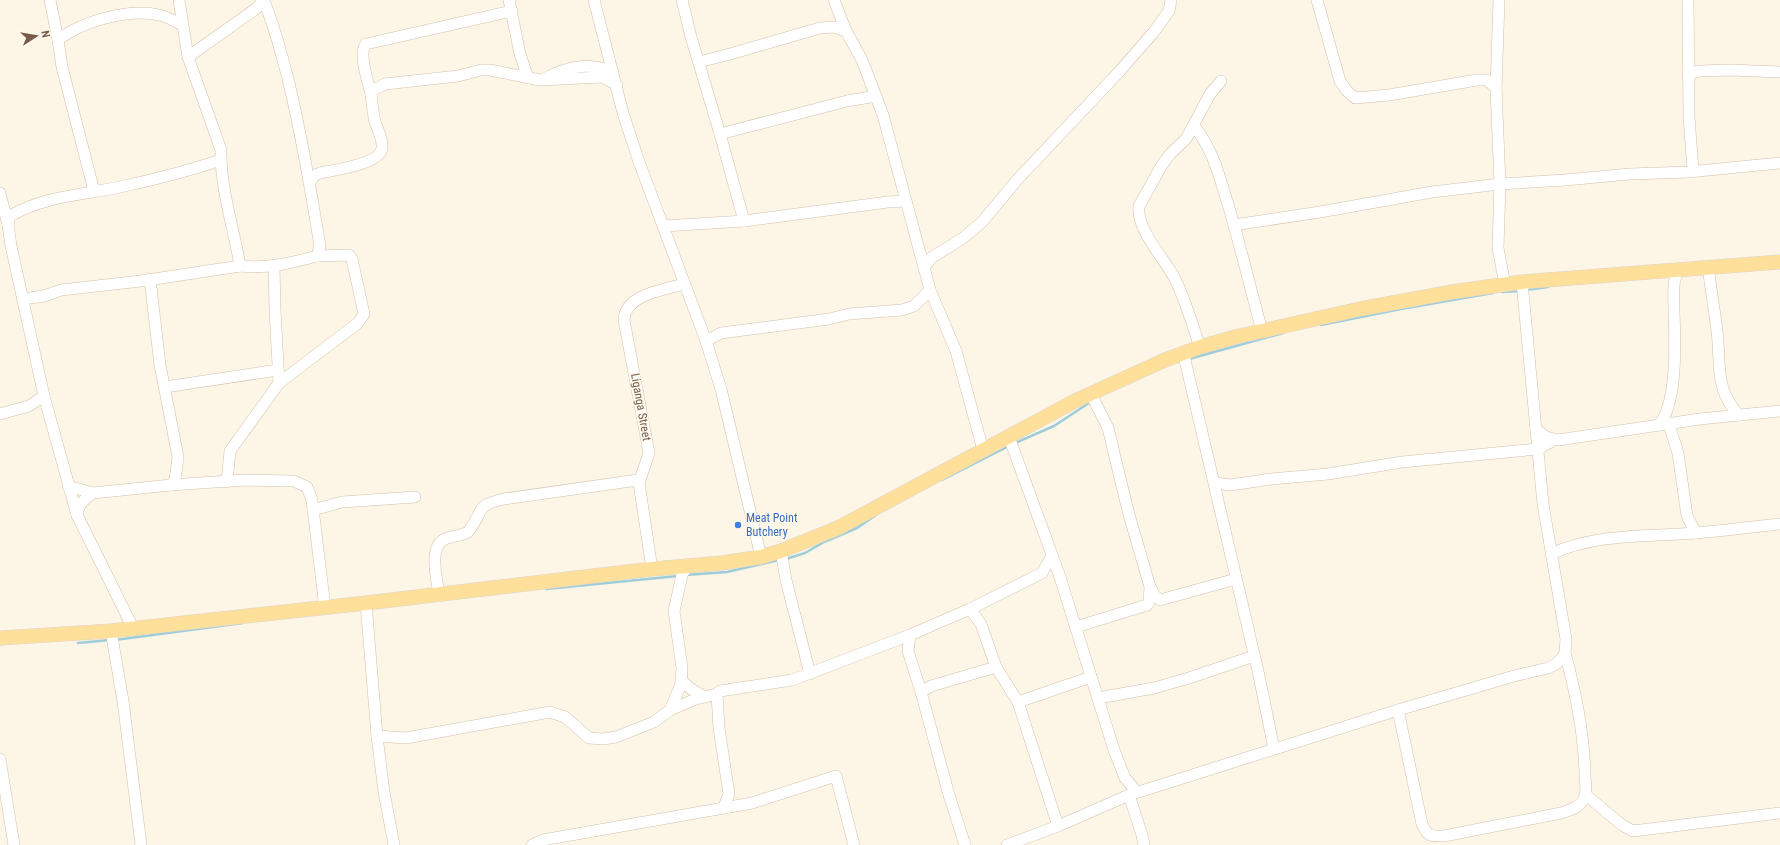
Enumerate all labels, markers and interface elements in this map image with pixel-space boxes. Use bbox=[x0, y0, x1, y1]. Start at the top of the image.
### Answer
north arrow bbox=[16, 16, 56, 56]
text: N bbox=[38, 29, 52, 39]
street label: Liganga Street bbox=[628, 372, 654, 442]
place label: Meat Point Butchery bbox=[746, 511, 798, 539]
marker: Meat Point Butchery bbox=[733, 520, 743, 530]

